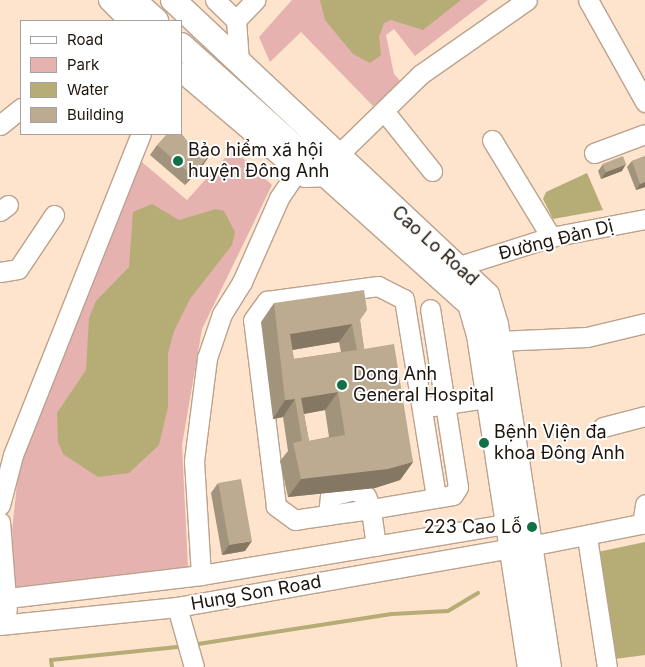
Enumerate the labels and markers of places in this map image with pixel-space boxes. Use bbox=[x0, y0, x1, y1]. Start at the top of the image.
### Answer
place label: Bảo hiểm xã hội huyện Đông Anh bbox=[188, 140, 329, 182]
marker: Bảo hiểm xã hội huyện Đông Anh bbox=[172, 155, 184, 167]
place label: Dong Anh General Hospital bbox=[353, 364, 494, 406]
marker: Dong Anh General Hospital bbox=[335, 378, 349, 392]
place label: Bệnh Viện đa khoa Đông Anh bbox=[494, 422, 625, 464]
marker: Bệnh Viện đa khoa Đông Anh bbox=[478, 437, 490, 449]
place label: 223 Cao Lỗ bbox=[424, 516, 522, 538]
marker: 223 Cao Lỗ bbox=[526, 521, 538, 533]

